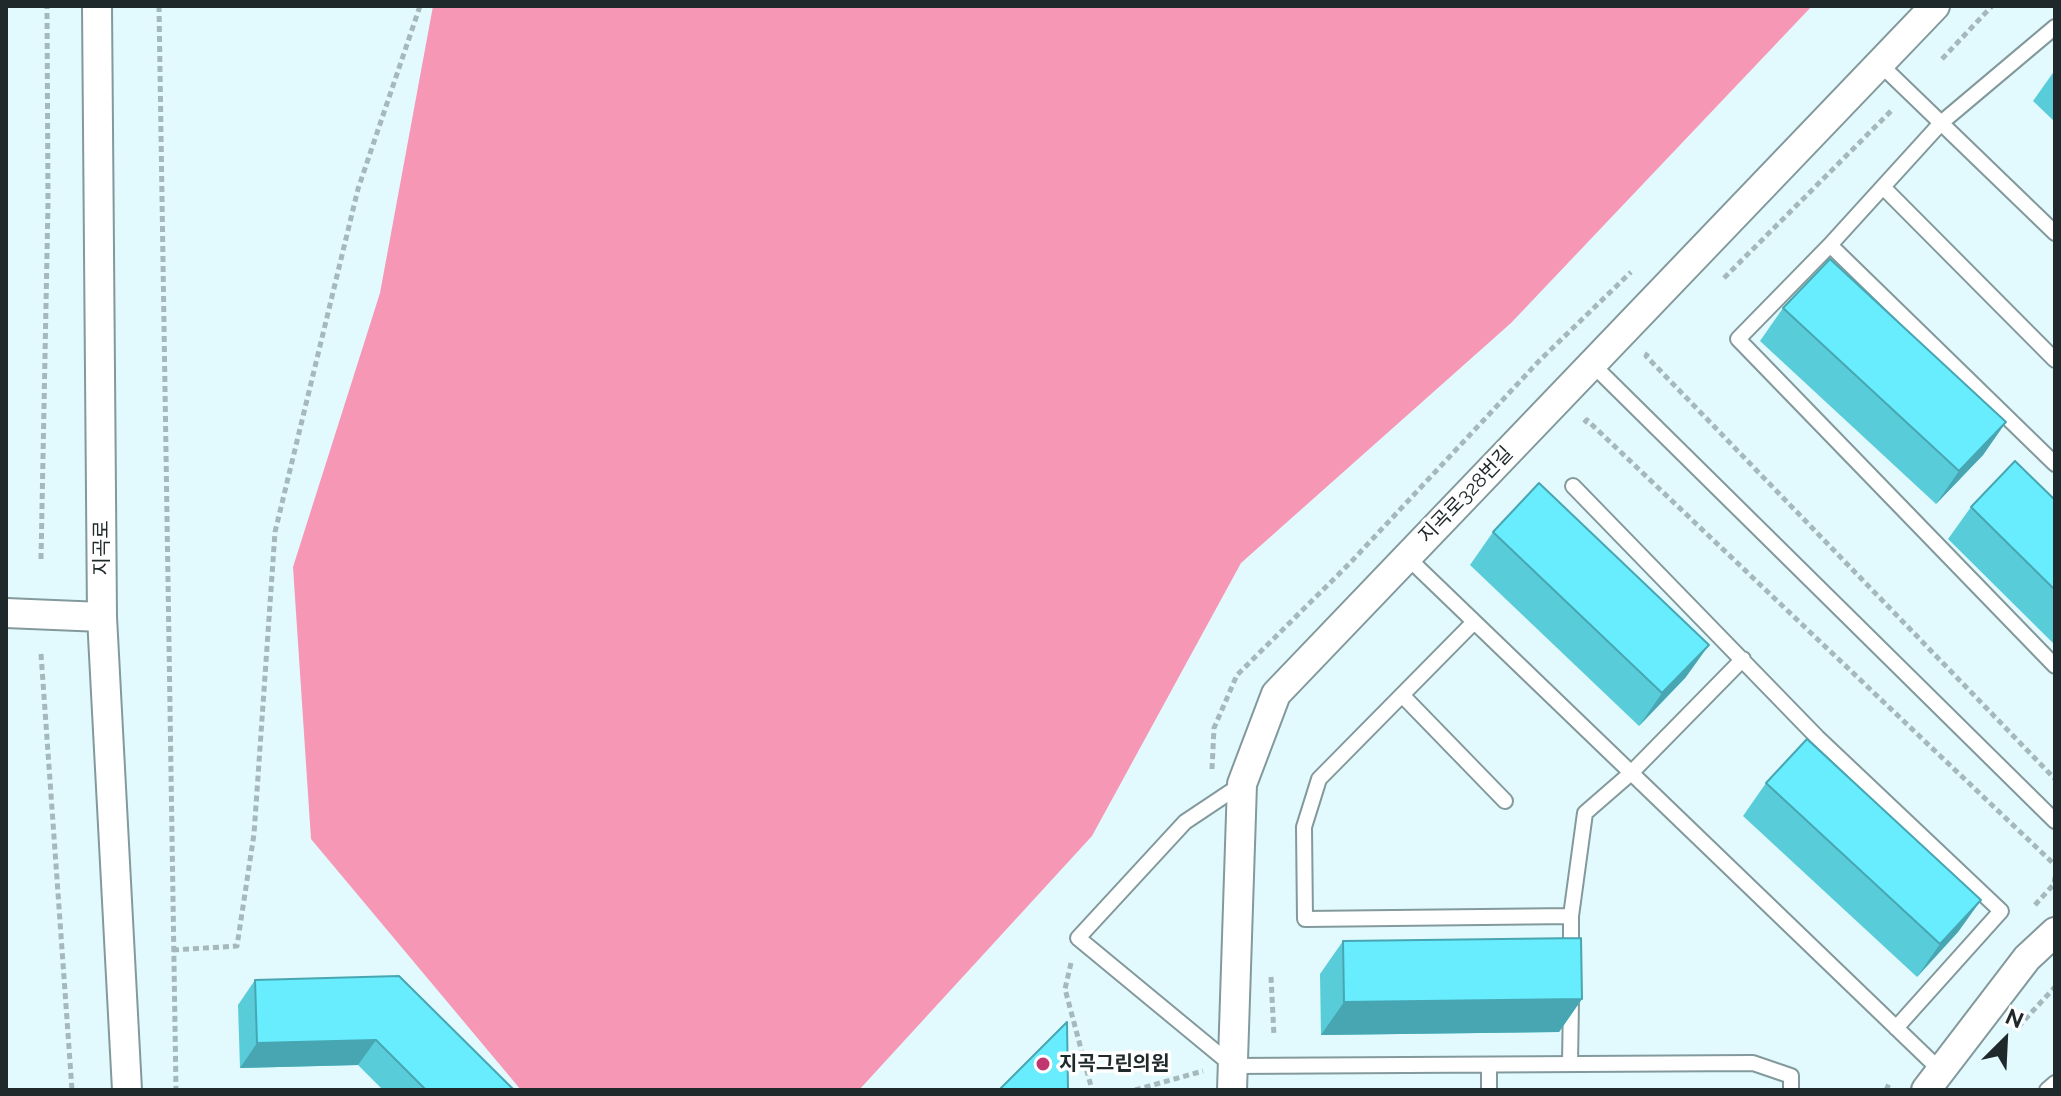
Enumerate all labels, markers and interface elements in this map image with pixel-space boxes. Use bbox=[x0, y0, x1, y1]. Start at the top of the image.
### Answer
street label: 지곡로328번길 bbox=[1414, 442, 1518, 548]
street label: 지곡로 bbox=[90, 520, 114, 576]
north arrow bbox=[1965, 1000, 2045, 1080]
text: N bbox=[2002, 1003, 2028, 1033]
place label: 지곡그린의원 bbox=[1059, 1052, 1169, 1076]
marker: 지곡그린의원 bbox=[1034, 1055, 1052, 1073]

